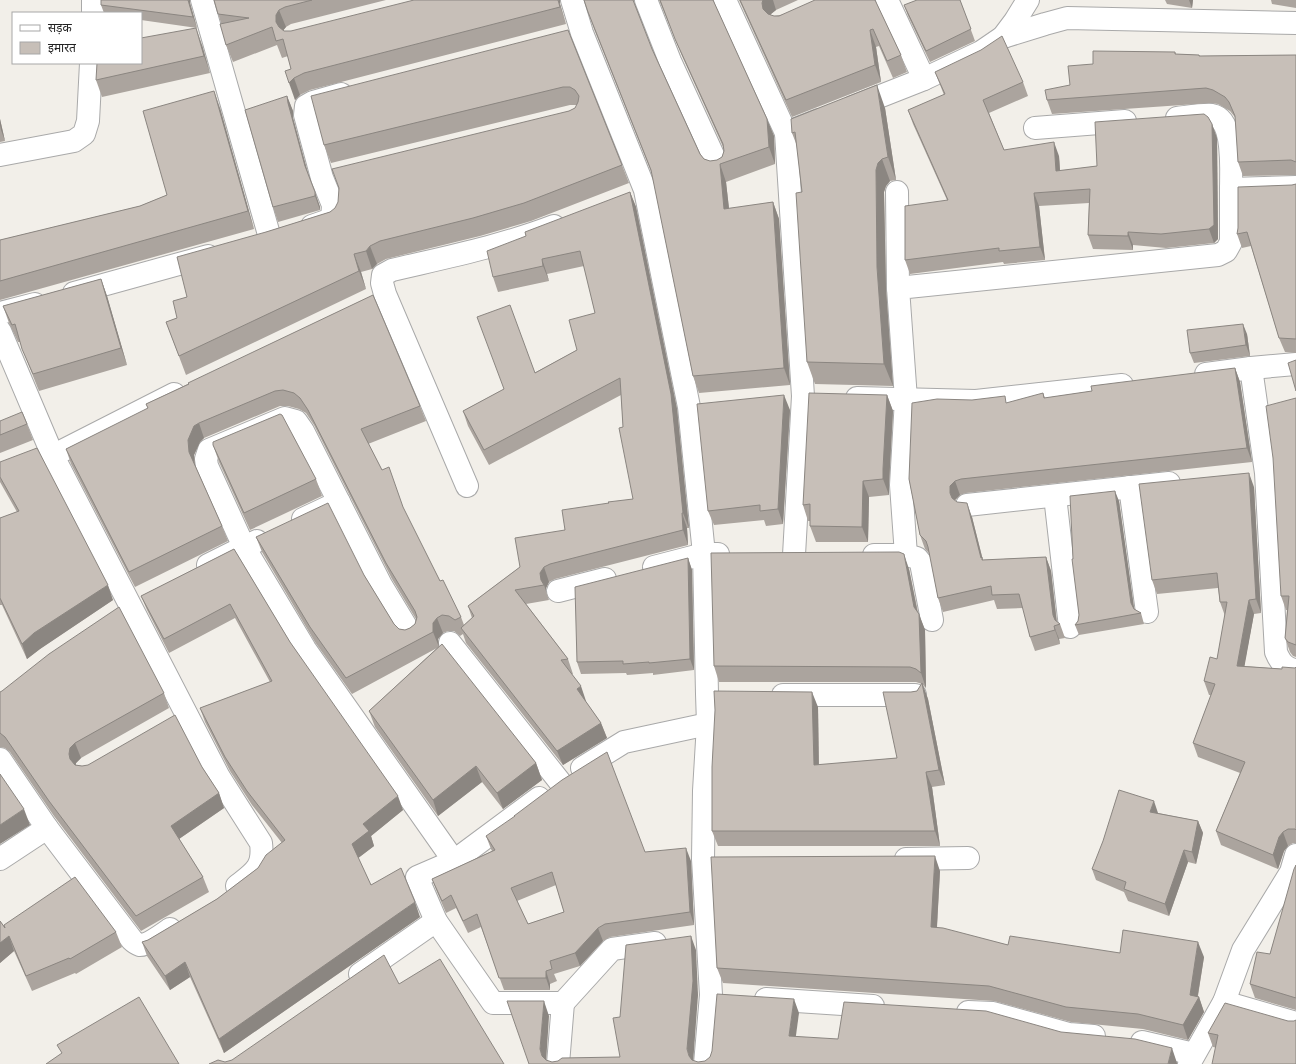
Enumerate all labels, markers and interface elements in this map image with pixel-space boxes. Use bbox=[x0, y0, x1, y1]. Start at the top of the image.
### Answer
legend bbox=[12, 12, 142, 64]
text: सड़क bbox=[48, 21, 73, 35]
text: इमारत bbox=[48, 41, 77, 55]

